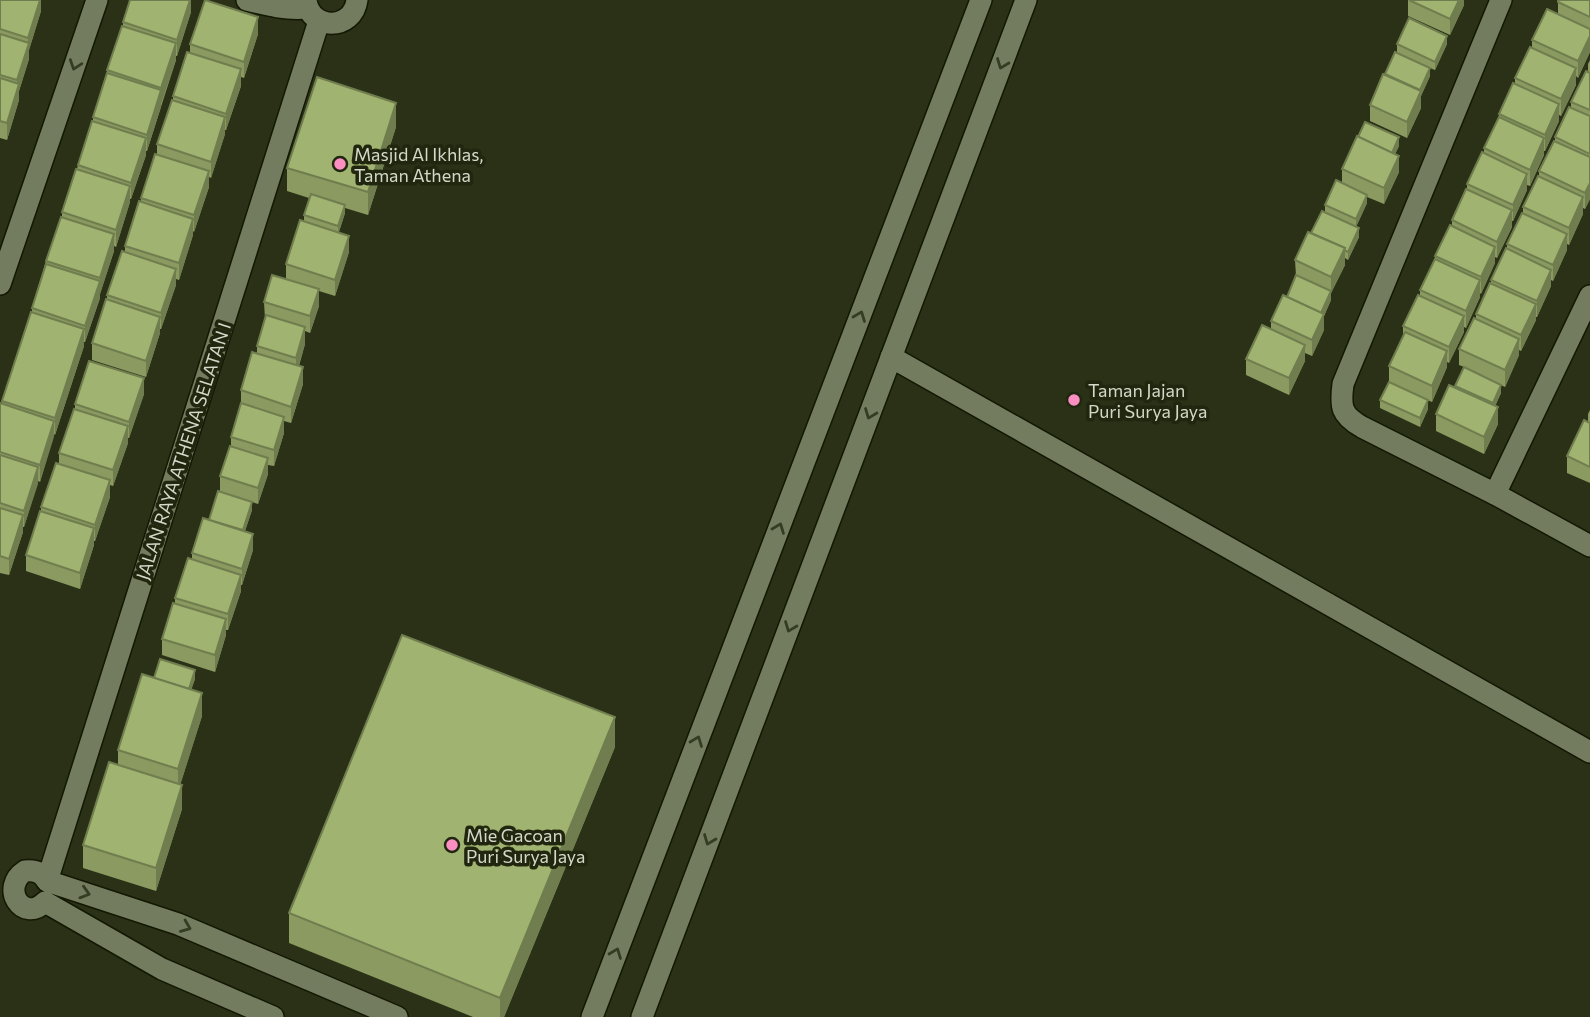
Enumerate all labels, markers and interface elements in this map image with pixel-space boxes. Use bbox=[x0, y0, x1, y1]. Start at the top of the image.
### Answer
one-way arrow bbox=[997, 57, 1011, 69]
one-way arrow bbox=[69, 58, 83, 70]
place label: Masjid Al Ikhlas, Taman Athena bbox=[354, 143, 483, 186]
marker: Masjid Al Ikhlas, Taman Athena bbox=[332, 156, 348, 172]
one-way arrow bbox=[852, 310, 866, 322]
street label: JALAN RAYA ATHENA SELATAN I bbox=[131, 320, 235, 582]
place label: Taman Jajan Puri Surya Jaya bbox=[1088, 379, 1207, 422]
marker: Taman Jajan Puri Surya Jaya bbox=[1066, 392, 1082, 408]
one-way arrow bbox=[864, 408, 878, 420]
one-way arrow bbox=[770, 523, 784, 535]
one-way arrow bbox=[784, 620, 798, 632]
one-way arrow bbox=[689, 735, 703, 747]
place label: Mie Gacoan Puri Surya Jaya bbox=[466, 824, 585, 867]
one-way arrow bbox=[704, 833, 718, 845]
marker: Mie Gacoan Puri Surya Jaya bbox=[444, 837, 460, 853]
one-way arrow bbox=[78, 884, 90, 899]
one-way arrow bbox=[179, 919, 191, 933]
one-way arrow bbox=[608, 948, 622, 960]

